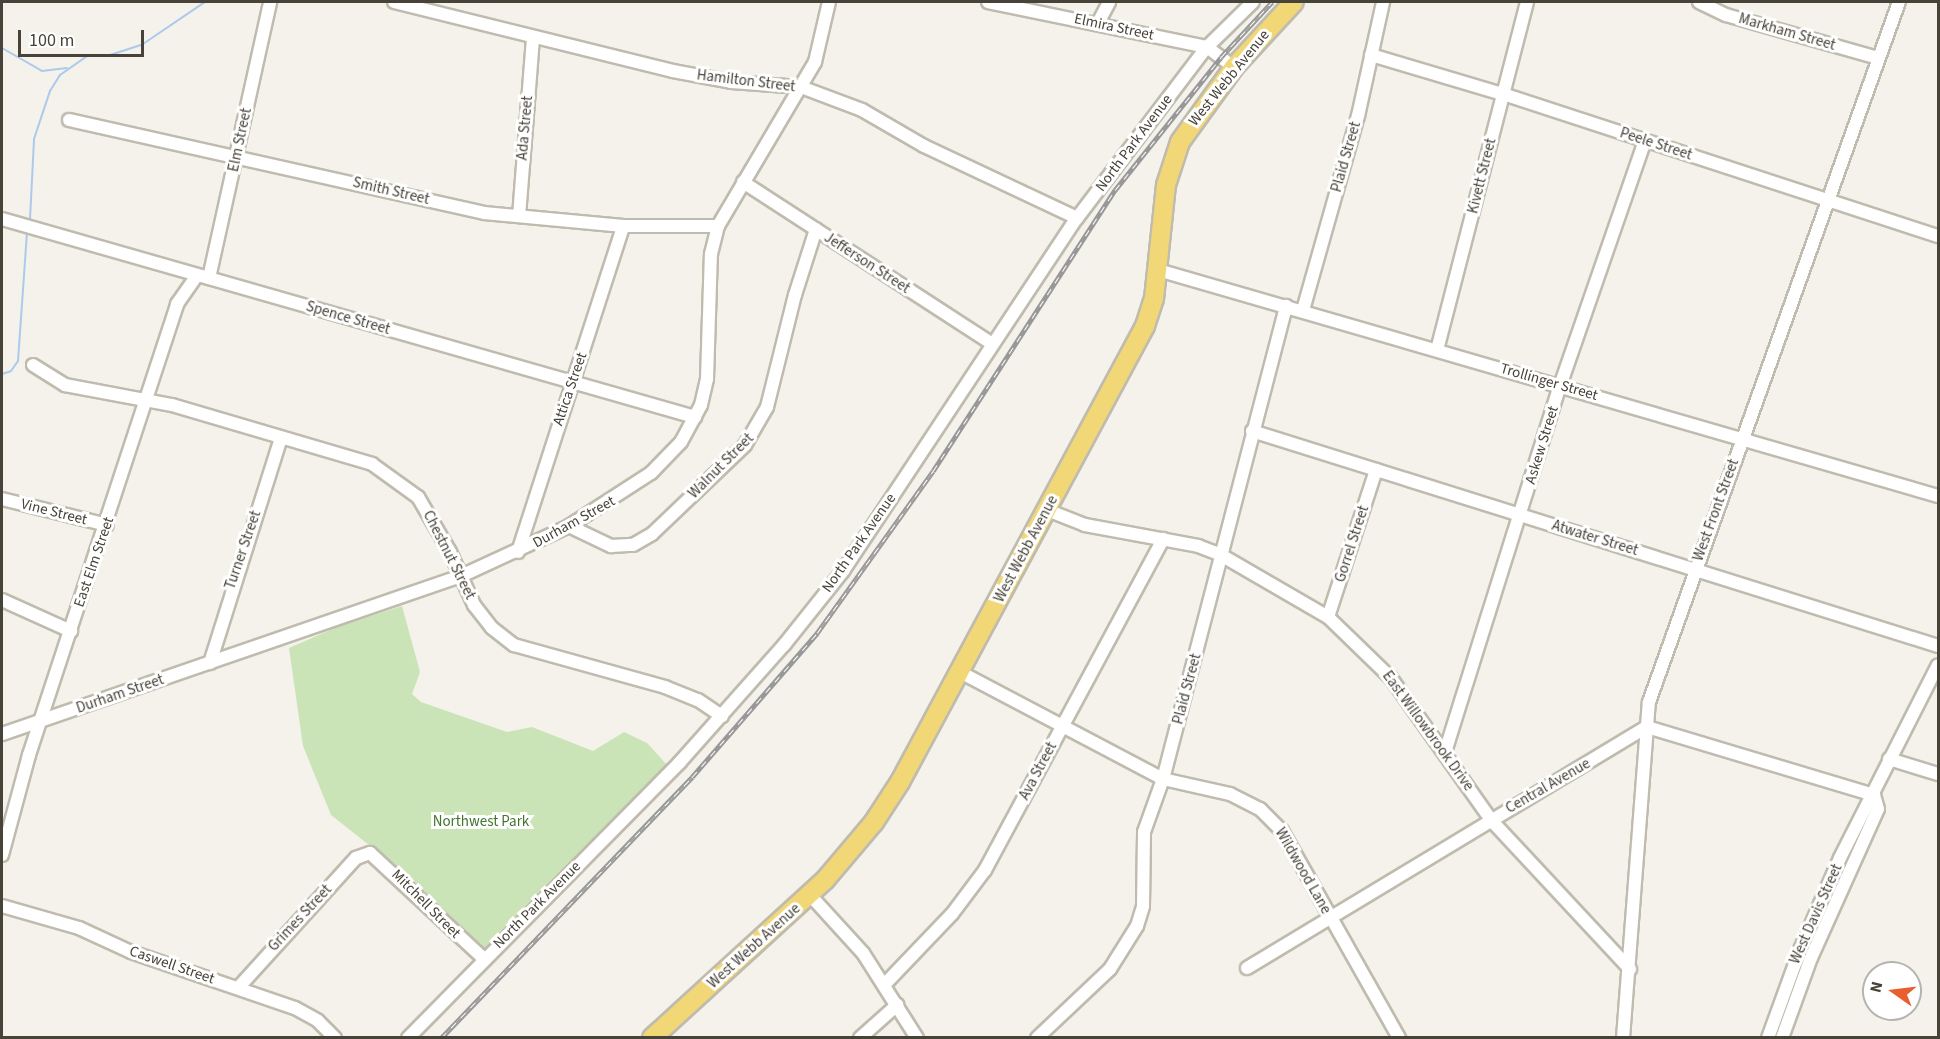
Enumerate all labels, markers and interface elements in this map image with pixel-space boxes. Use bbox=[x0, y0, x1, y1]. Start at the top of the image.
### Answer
street label: Elmira Street bbox=[1073, 10, 1155, 44]
street label: Markham Street bbox=[1737, 10, 1837, 54]
scale bar bbox=[21, 18, 147, 56]
street label: West Webb Avenue bbox=[1185, 26, 1273, 130]
text: 100 m bbox=[29, 28, 74, 53]
street label: Hamilton Street bbox=[696, 66, 796, 96]
street label: North Park Avenue bbox=[1092, 91, 1176, 195]
street label: Ada Street bbox=[513, 95, 537, 161]
street label: Elm Street bbox=[224, 106, 256, 174]
street label: Plaid Street bbox=[1327, 120, 1365, 194]
street label: Peele Street bbox=[1618, 124, 1694, 164]
street label: Kivett Street bbox=[1464, 136, 1500, 216]
street label: Smith Street bbox=[351, 173, 431, 209]
street label: Jefferson Street bbox=[821, 229, 913, 297]
street label: Spence Street bbox=[304, 297, 392, 339]
street label: Attica Street bbox=[549, 350, 591, 428]
street label: Trollinger Street bbox=[1498, 359, 1600, 405]
street label: Askew Street bbox=[1522, 404, 1562, 486]
street label: Walnut Street bbox=[685, 430, 757, 502]
street label: West Front Street bbox=[1689, 456, 1743, 564]
street label: North Park Avenue bbox=[818, 490, 900, 596]
street label: Durham Street bbox=[530, 492, 618, 552]
street label: West Webb Avenue bbox=[990, 493, 1062, 605]
street label: Vine Street bbox=[19, 495, 89, 529]
street label: Gorrel Street bbox=[1331, 503, 1373, 585]
street label: Turner Street bbox=[221, 508, 265, 592]
street label: Chestnut Street bbox=[419, 508, 479, 602]
street label: East Elm Street bbox=[70, 515, 118, 609]
street label: Atwater Street bbox=[1550, 516, 1640, 560]
street label: Plaid Street bbox=[1169, 652, 1205, 726]
street label: East Willowbrook Drive bbox=[1378, 667, 1478, 795]
street label: Durham Street bbox=[74, 671, 166, 717]
street label: Ava Street bbox=[1015, 739, 1061, 803]
street label: Central Avenue bbox=[1502, 755, 1594, 817]
park label: Northwest Park bbox=[433, 813, 529, 831]
street label: Wildwood Lane bbox=[1271, 825, 1335, 917]
street label: North Park Avenue bbox=[489, 857, 585, 953]
street label: West Davis Street bbox=[1786, 861, 1846, 967]
street label: Mitchell Street bbox=[388, 866, 464, 942]
street label: Grimes Street bbox=[264, 881, 336, 955]
street label: West Webb Avenue bbox=[704, 900, 804, 992]
street label: Caswell Street bbox=[127, 942, 217, 988]
north arrow bbox=[1862, 961, 1922, 1021]
text: N bbox=[1865, 979, 1888, 995]

